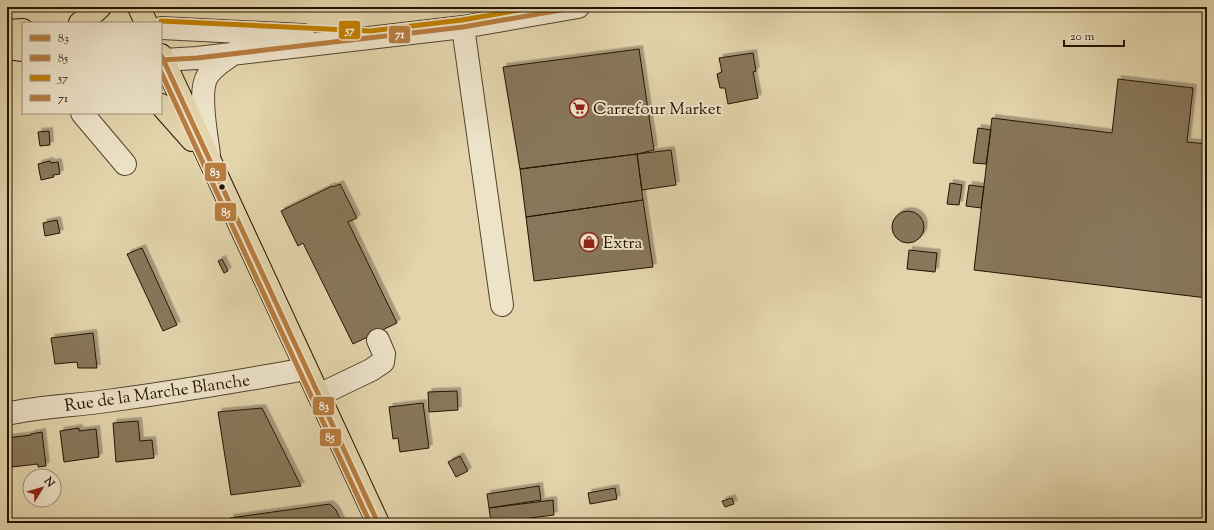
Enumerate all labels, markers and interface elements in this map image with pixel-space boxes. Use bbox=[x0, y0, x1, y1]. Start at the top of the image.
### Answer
line badge: 57 bbox=[338, 20, 361, 40]
legend bbox=[22, 22, 162, 114]
scale bar bbox=[1064, 22, 1124, 48]
text: 57 bbox=[344, 23, 355, 39]
line badge: 71 bbox=[388, 25, 411, 44]
text: 71 bbox=[395, 27, 405, 43]
text: 20 m bbox=[1070, 28, 1095, 46]
text: 83 bbox=[58, 30, 69, 48]
text: 85 bbox=[58, 50, 68, 68]
text: 57 bbox=[57, 70, 68, 88]
text: 71 bbox=[58, 90, 68, 108]
supermarket icon: Carrefour Market bbox=[568, 97, 590, 119]
place label: Carrefour Market bbox=[593, 98, 722, 122]
line badge: 83 bbox=[204, 162, 227, 182]
text: 83 bbox=[210, 165, 221, 181]
unlabelled marker bbox=[217, 182, 227, 192]
line badge: 85 bbox=[214, 202, 237, 222]
text: 85 bbox=[221, 205, 231, 221]
shop icon: Extra bbox=[578, 231, 600, 253]
place label: Extra bbox=[603, 232, 643, 256]
street label: Rue de la Marche Blanche bbox=[63, 369, 252, 419]
line badge: 83 bbox=[312, 396, 335, 416]
text: 83 bbox=[319, 399, 330, 415]
line badge: 85 bbox=[319, 428, 342, 447]
text: 85 bbox=[325, 430, 335, 446]
north arrow bbox=[22, 468, 62, 508]
text: N bbox=[39, 473, 58, 491]

